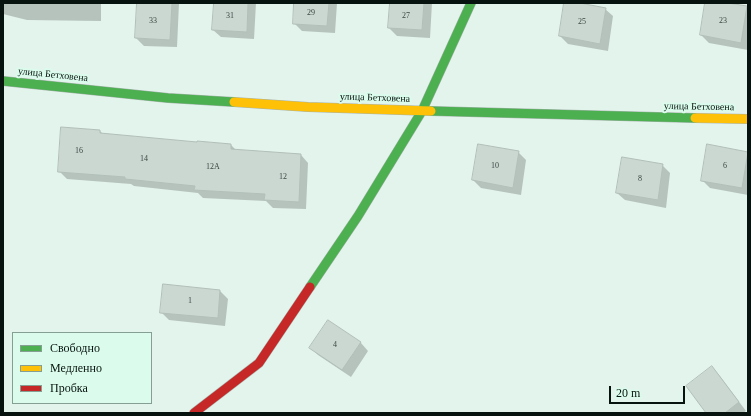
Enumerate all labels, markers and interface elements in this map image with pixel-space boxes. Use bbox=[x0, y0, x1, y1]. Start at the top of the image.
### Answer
house number: 29 bbox=[307, 8, 315, 18]
house number: 31 bbox=[226, 11, 234, 21]
house number: 27 bbox=[402, 11, 410, 21]
house number: 33 bbox=[149, 16, 157, 26]
house number: 23 bbox=[719, 16, 727, 26]
house number: 25 bbox=[578, 17, 586, 27]
street label: улица Бетховена bbox=[17, 65, 89, 85]
street label: улица Бетховена bbox=[340, 91, 410, 105]
street label: улица Бетховена bbox=[664, 100, 734, 114]
house number: 16 bbox=[75, 146, 83, 156]
house number: 14 bbox=[140, 154, 148, 164]
house number: 10 bbox=[491, 161, 499, 171]
house number: 6 bbox=[723, 161, 727, 171]
house number: 12А bbox=[206, 162, 220, 172]
house number: 12 bbox=[279, 172, 287, 182]
house number: 8 bbox=[638, 174, 642, 184]
house number: 1 bbox=[188, 296, 192, 306]
legend bbox=[12, 332, 152, 404]
house number: 4 bbox=[333, 340, 337, 350]
text: Свободно bbox=[50, 341, 100, 355]
text: Медленно bbox=[50, 361, 102, 375]
scale bar bbox=[611, 378, 687, 404]
text: Пробка bbox=[50, 381, 88, 395]
text: 20 m bbox=[616, 386, 640, 400]

